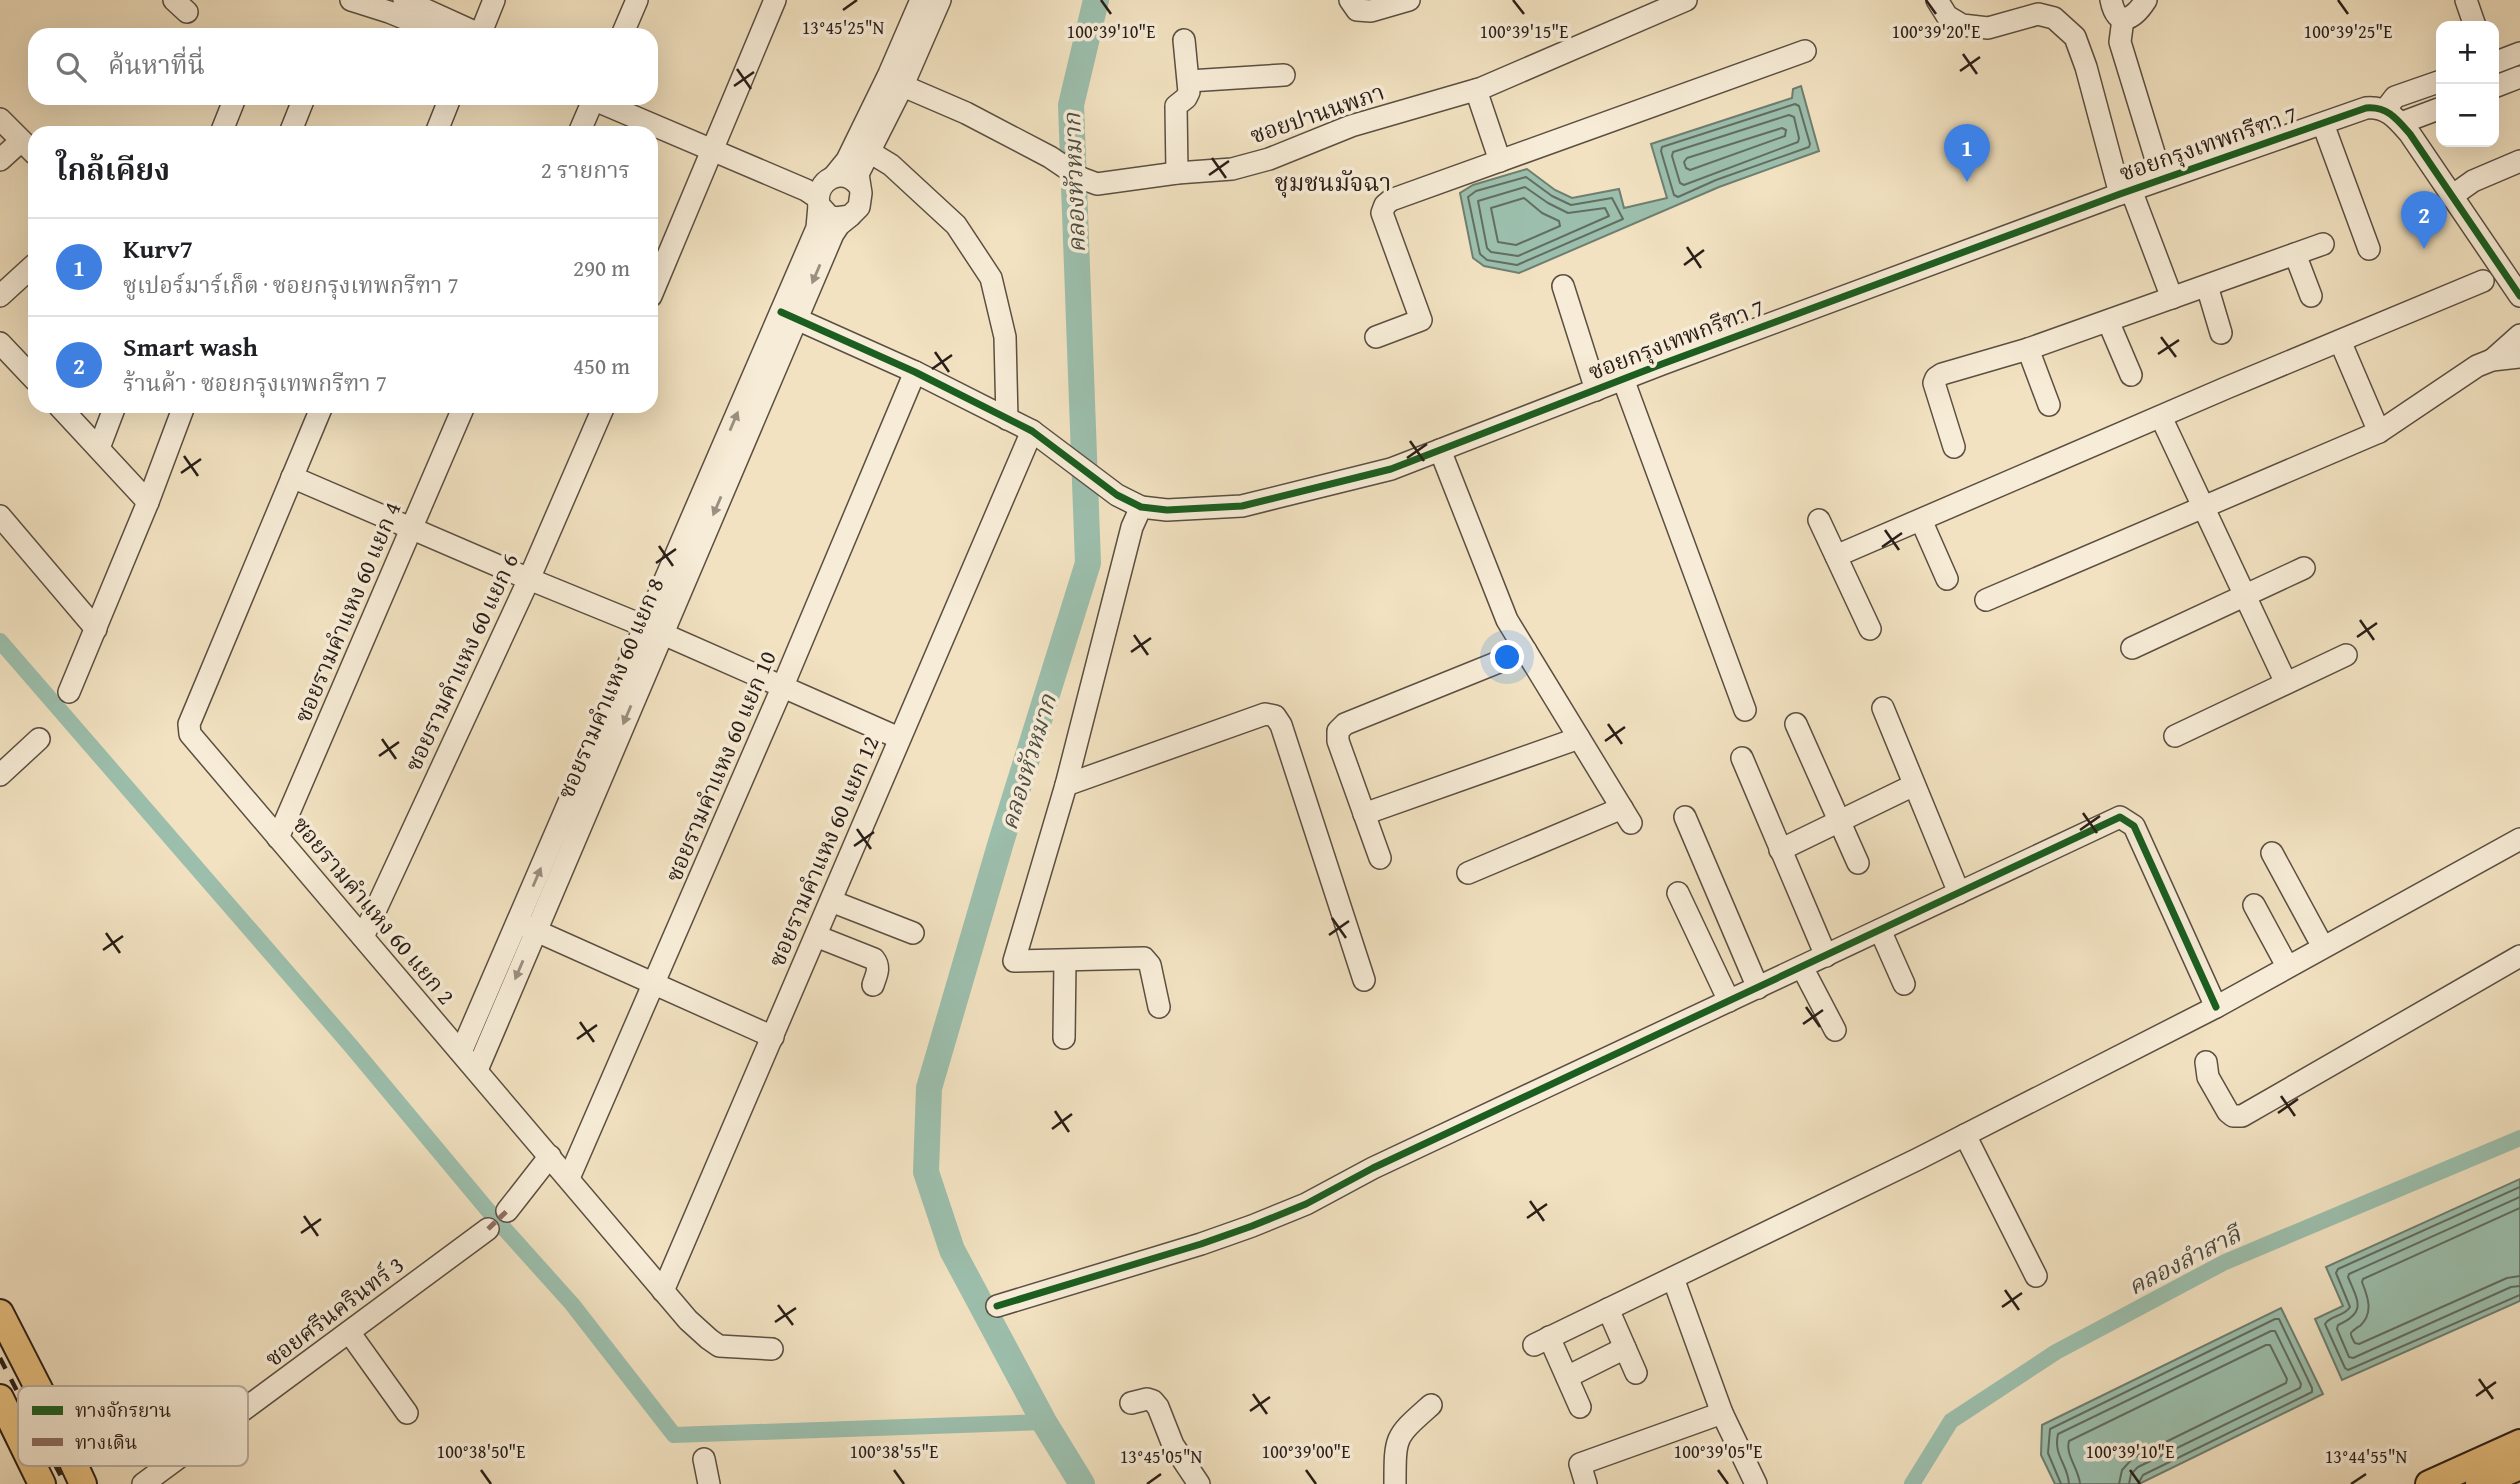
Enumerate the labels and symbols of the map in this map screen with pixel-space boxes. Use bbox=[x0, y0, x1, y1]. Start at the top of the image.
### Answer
text: 13°45'25"N bbox=[802, 14, 885, 41]
text: 100°39'10"E bbox=[1067, 18, 1155, 45]
text: 100°39'15"E bbox=[1480, 18, 1568, 45]
text: 100°39'20"E bbox=[1892, 18, 1980, 45]
text: 100°39'25"E bbox=[2304, 18, 2392, 45]
street label: ซอยปานนพภา bbox=[1245, 75, 1389, 151]
street label: ซอยกรุงเทพกรีฑา 7 bbox=[2115, 97, 2301, 189]
water label: คลองหัวหมาก bbox=[1054, 111, 1094, 254]
pin: 1 bbox=[1944, 124, 1990, 182]
district label: ชุมชนมัจฉา bbox=[1275, 165, 1391, 200]
pin: 2 bbox=[2401, 191, 2447, 249]
one-way arrow bbox=[810, 264, 821, 285]
street label: ซอยกรุงเทพกรีฑา 7 bbox=[1583, 290, 1769, 388]
one-way arrow bbox=[728, 411, 740, 431]
one-way arrow bbox=[711, 496, 723, 516]
street label: ซอยรามคำแหง 60 แยก 4 bbox=[286, 497, 408, 727]
street label: ซอยรามคำแหง 60 แยก 6 bbox=[396, 548, 526, 776]
street label: ซอยรามคำแหง 60 แยก 8 bbox=[549, 573, 671, 803]
your location bbox=[1490, 640, 1524, 674]
street label: ซอยรามคำแหง 60 แยก 10 bbox=[656, 645, 784, 887]
water label: คลองหัวหมาก bbox=[991, 689, 1066, 834]
one-way arrow bbox=[622, 705, 633, 726]
street label: ซอยรามคำแหง 60 แยก 12 bbox=[759, 730, 887, 972]
street label: ซอยรามคำแหง 60 แยก 2 bbox=[285, 809, 463, 1011]
one-way arrow bbox=[531, 867, 542, 888]
one-way arrow bbox=[513, 959, 524, 980]
water label: คลองลำสาลี bbox=[2121, 1215, 2249, 1303]
street label: ซอยศรีนครินทร์ 3 bbox=[258, 1248, 410, 1374]
legend bbox=[18, 1386, 248, 1466]
text: ทางจักรยาน bbox=[75, 1396, 171, 1424]
text: ทางเดิน bbox=[75, 1428, 137, 1456]
text: 100°38'50"E bbox=[437, 1438, 525, 1465]
text: 100°38'55"E bbox=[850, 1438, 938, 1465]
text: 100°39'00"E bbox=[1262, 1438, 1350, 1465]
text: 100°39'05"E bbox=[1674, 1438, 1762, 1465]
text: 100°39'10"E bbox=[2086, 1438, 2174, 1465]
text: 13°45'05"N bbox=[1120, 1443, 1203, 1470]
text: 13°44'55"N bbox=[2325, 1443, 2408, 1470]

